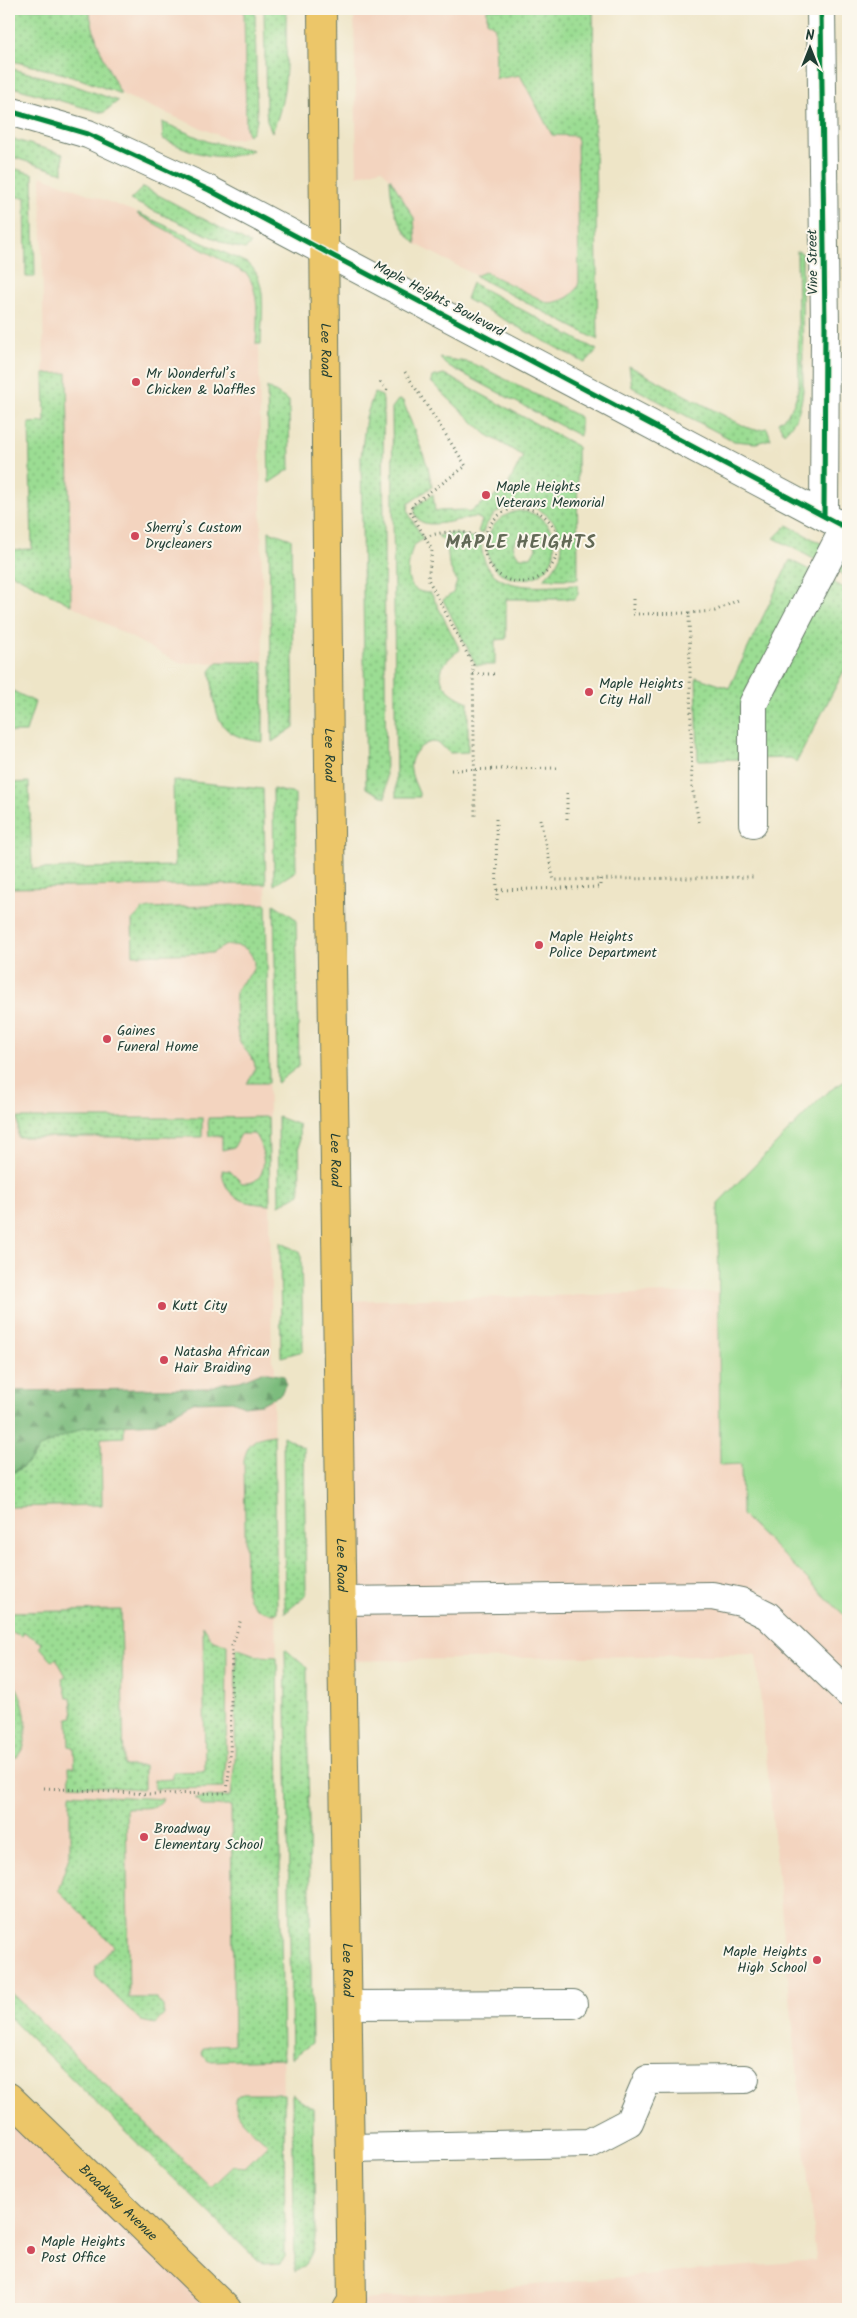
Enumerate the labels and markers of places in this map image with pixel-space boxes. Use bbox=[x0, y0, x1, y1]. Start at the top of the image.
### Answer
place label: Mr Wonderful’s Chicken & Waffles bbox=[146, 363, 256, 401]
marker: Mr Wonderful’s Chicken & Waffles bbox=[130, 376, 142, 388]
place label: Maple Heights Veterans Memorial bbox=[496, 476, 605, 514]
marker: Maple Heights Veterans Memorial bbox=[480, 489, 492, 501]
place label: Sherry’s Custom Drycleaners bbox=[145, 517, 242, 555]
marker: Sherry’s Custom Drycleaners bbox=[129, 530, 141, 542]
place label: Maple Heights City Hall bbox=[599, 673, 683, 711]
marker: Maple Heights City Hall bbox=[583, 686, 595, 698]
place label: Maple Heights Police Department bbox=[549, 926, 657, 964]
marker: Maple Heights Police Department bbox=[533, 939, 545, 951]
place label: Gaines Funeral Home bbox=[117, 1020, 199, 1058]
marker: Gaines Funeral Home bbox=[101, 1033, 113, 1045]
place label: Kutt City bbox=[172, 1295, 228, 1317]
marker: Kutt City bbox=[156, 1300, 168, 1312]
place label: Natasha African Hair Braiding bbox=[174, 1341, 270, 1379]
marker: Natasha African Hair Braiding bbox=[158, 1354, 170, 1366]
place label: Broadway Elementary School bbox=[154, 1818, 263, 1856]
marker: Broadway Elementary School bbox=[138, 1831, 150, 1843]
place label: Maple Heights High School bbox=[723, 1941, 808, 1979]
marker: Maple Heights High School bbox=[811, 1954, 823, 1966]
place label: Maple Heights Post Office bbox=[41, 2231, 125, 2269]
marker: Maple Heights Post Office bbox=[25, 2244, 37, 2256]

